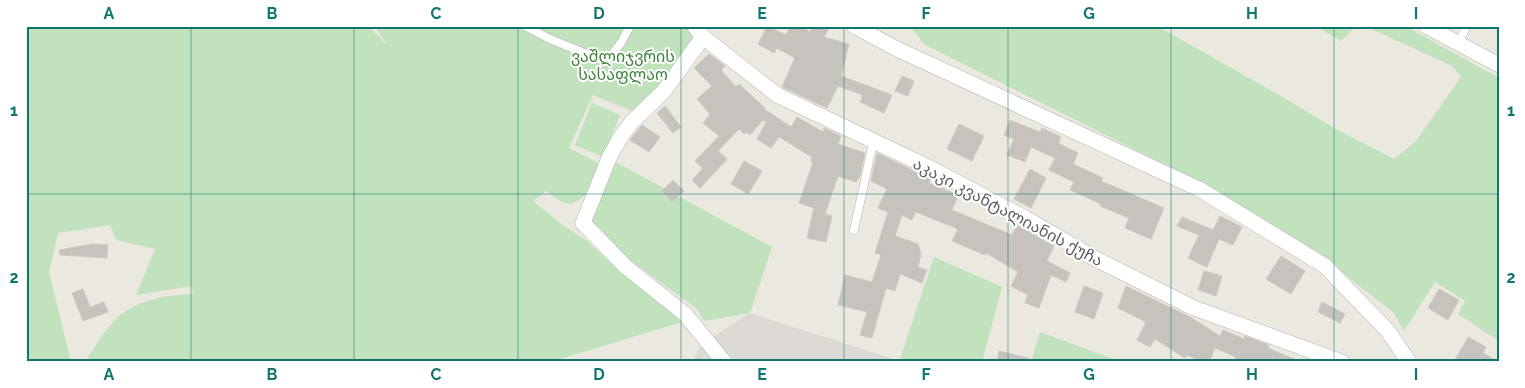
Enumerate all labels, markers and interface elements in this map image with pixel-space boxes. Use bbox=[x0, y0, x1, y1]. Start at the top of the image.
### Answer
text: A bbox=[104, 4, 115, 23]
text: B bbox=[267, 4, 278, 23]
text: C bbox=[431, 4, 442, 23]
text: D bbox=[593, 4, 605, 23]
text: E bbox=[757, 4, 767, 23]
text: F bbox=[921, 4, 931, 23]
text: G bbox=[1083, 4, 1095, 23]
text: H bbox=[1246, 4, 1258, 23]
text: I bbox=[1414, 4, 1418, 23]
park label: ვაშლიჯვრის სასაფლაო bbox=[571, 47, 675, 85]
text: 1 bbox=[10, 101, 18, 120]
text: 1 bbox=[1507, 101, 1515, 120]
street label: აკაკი კვანტალიანის ქუჩა bbox=[910, 154, 1106, 271]
text: 2 bbox=[9, 268, 19, 287]
text: 2 bbox=[1506, 268, 1516, 287]
text: A bbox=[104, 365, 115, 384]
text: B bbox=[267, 365, 278, 384]
text: C bbox=[431, 365, 442, 384]
text: D bbox=[593, 365, 605, 384]
text: E bbox=[757, 365, 767, 384]
text: F bbox=[921, 365, 931, 384]
text: G bbox=[1083, 365, 1095, 384]
text: H bbox=[1246, 365, 1258, 384]
text: I bbox=[1414, 365, 1418, 384]

